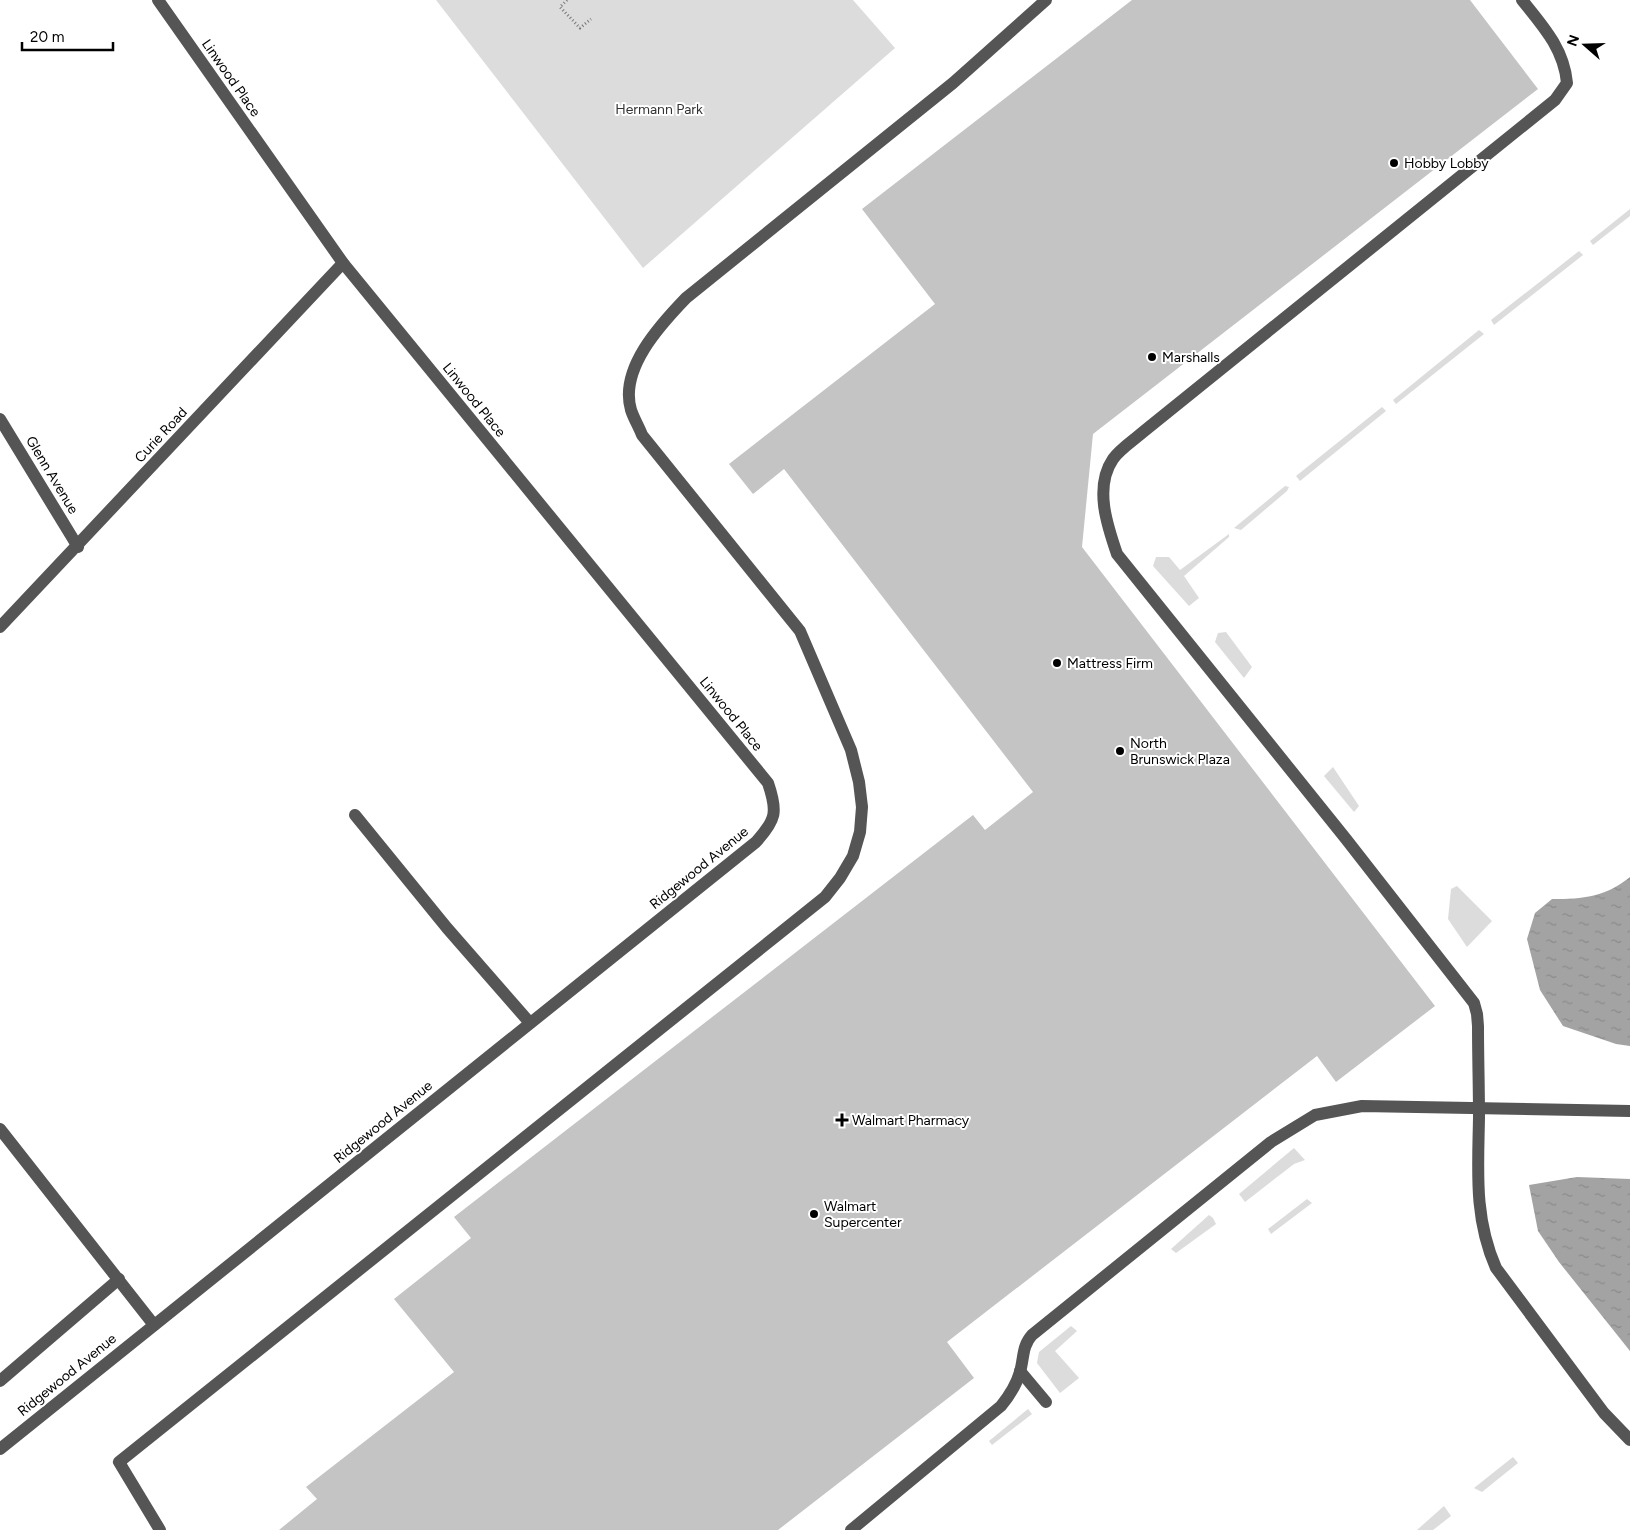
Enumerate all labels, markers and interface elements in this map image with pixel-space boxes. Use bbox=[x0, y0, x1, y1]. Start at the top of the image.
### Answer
scale bar bbox=[22, 20, 114, 52]
north arrow bbox=[1560, 20, 1610, 70]
text: 20 m bbox=[30, 28, 64, 46]
text: N bbox=[1563, 33, 1583, 49]
street label: Linwood Place bbox=[198, 36, 264, 120]
park label: Hermann Park bbox=[615, 101, 703, 118]
place label: Hobby Lobby bbox=[1404, 155, 1489, 172]
marker: Hobby Lobby bbox=[1388, 157, 1400, 169]
place label: Marshalls bbox=[1162, 349, 1220, 366]
marker: Marshalls bbox=[1146, 351, 1158, 363]
street label: Linwood Place bbox=[439, 359, 509, 441]
street label: Curie Road bbox=[131, 404, 191, 466]
street label: Glenn Avenue bbox=[22, 433, 82, 517]
place label: Mattress Firm bbox=[1067, 655, 1153, 672]
marker: Mattress Firm bbox=[1051, 657, 1063, 669]
street label: Linwood Place bbox=[696, 673, 766, 755]
place label: North Brunswick Plaza bbox=[1130, 735, 1230, 768]
marker: North Brunswick Plaza bbox=[1114, 745, 1126, 757]
street label: Ridgewood Avenue bbox=[646, 823, 752, 913]
street label: Ridgewood Avenue bbox=[330, 1077, 436, 1167]
place label: Walmart Pharmacy bbox=[852, 1112, 970, 1129]
marker: Walmart Pharmacy bbox=[836, 1114, 848, 1126]
place label: Walmart Supercenter bbox=[824, 1198, 902, 1231]
marker: Walmart Supercenter bbox=[808, 1208, 820, 1220]
street label: Ridgewood Avenue bbox=[14, 1330, 120, 1420]

